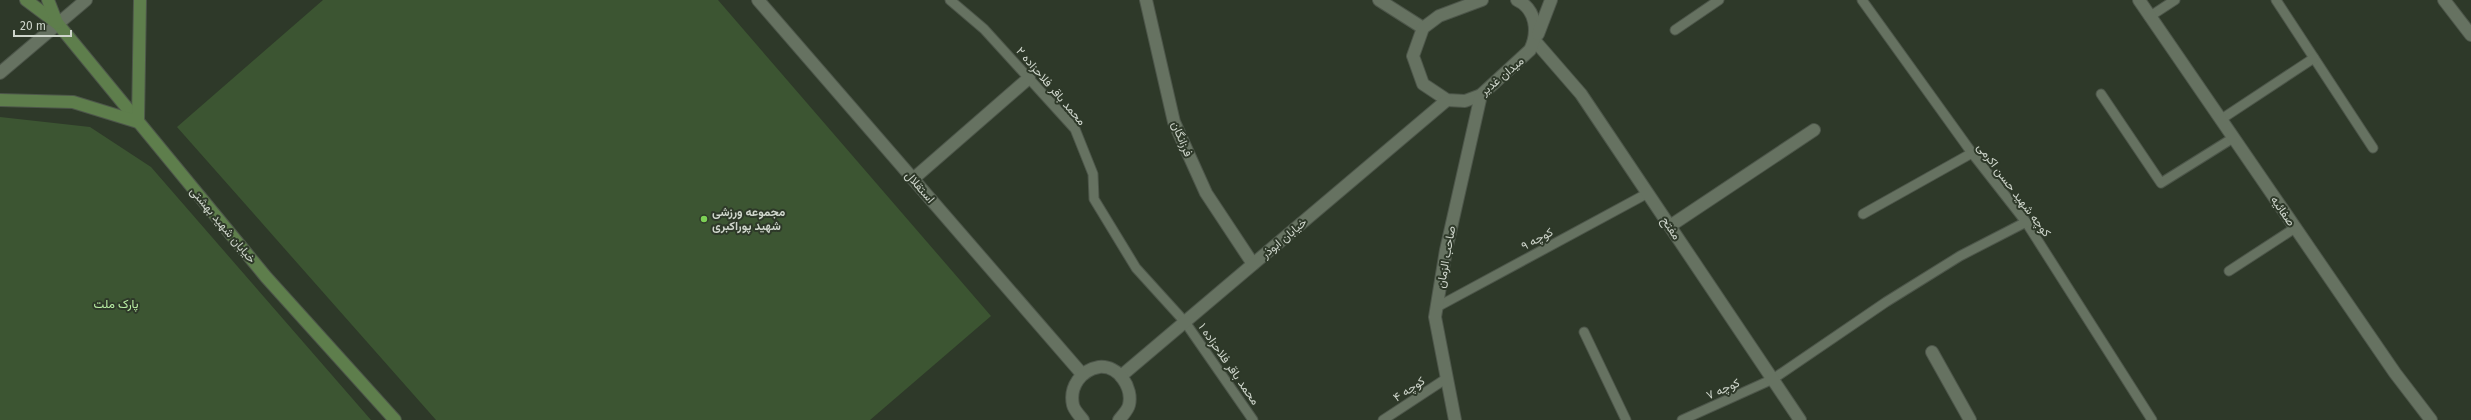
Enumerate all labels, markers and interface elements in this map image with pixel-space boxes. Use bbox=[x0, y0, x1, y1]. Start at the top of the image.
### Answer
scale bar bbox=[14, 12, 71, 38]
text: 20 m bbox=[20, 19, 46, 33]
street label: محمد باقر فلاحزاده ۲ bbox=[1012, 44, 1089, 129]
street label: میدان غدیر bbox=[1477, 54, 1527, 100]
street label: فرزانگان bbox=[1167, 119, 1196, 159]
street label: کوچه شهید حسن اکرمی bbox=[1973, 140, 2054, 240]
street label: استقلال bbox=[902, 168, 938, 206]
street label: خیابان شهید بهشتی bbox=[186, 184, 259, 266]
street label: صفائیه bbox=[2268, 193, 2298, 229]
place label: مجموعه ورزشی شهید پوراکبری bbox=[712, 205, 786, 234]
marker: مجموعه ورزشی شهید پوراکبری bbox=[699, 214, 709, 224]
street label: مفتح bbox=[1657, 214, 1684, 243]
street label: خیابان ابوذر bbox=[1258, 215, 1310, 262]
street label: صاحب الزمان bbox=[1434, 225, 1459, 289]
street label: کوچه ۹ bbox=[1519, 225, 1556, 254]
park label: پارک ملت bbox=[94, 297, 139, 312]
street label: محمد باقر فلاحزاده ۱ bbox=[1195, 321, 1262, 408]
street label: کوچه ۴ bbox=[1391, 374, 1428, 405]
street label: کوچه ۷ bbox=[1704, 375, 1742, 403]

